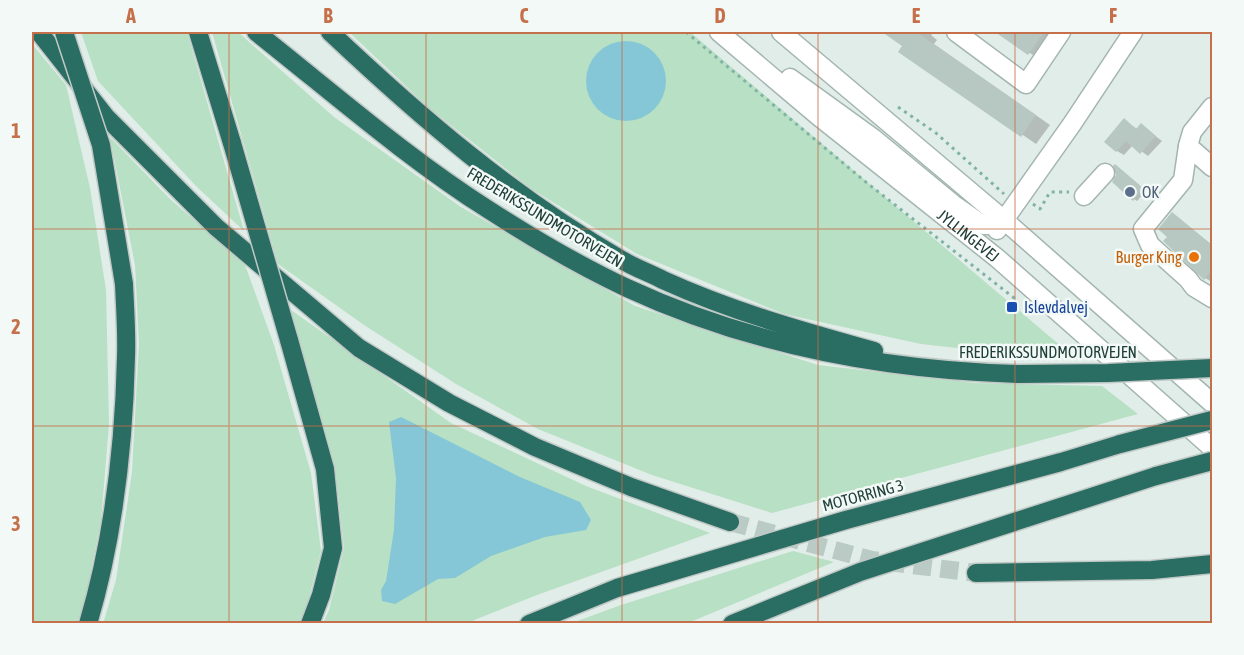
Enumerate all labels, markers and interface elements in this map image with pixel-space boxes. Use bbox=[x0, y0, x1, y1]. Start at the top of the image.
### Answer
text: A bbox=[125, 4, 136, 27]
text: B bbox=[323, 4, 333, 27]
text: C bbox=[520, 4, 529, 27]
text: D bbox=[714, 4, 726, 27]
text: E bbox=[912, 4, 921, 27]
text: F bbox=[1109, 4, 1117, 27]
text: 1 bbox=[11, 119, 21, 142]
street label: FREDERIKSSUNDMOTORVEJEN bbox=[464, 163, 626, 271]
place label: OK bbox=[1142, 183, 1159, 201]
marker: OK bbox=[1123, 185, 1137, 199]
street label: JYLLINGEVEJ bbox=[934, 206, 1003, 265]
place label: Burger King bbox=[1116, 248, 1182, 267]
marker: Burger King bbox=[1187, 250, 1201, 264]
place label: Islevdalvej bbox=[1024, 298, 1088, 317]
marker: Islevdalvej bbox=[1005, 300, 1019, 314]
text: 2 bbox=[11, 315, 21, 338]
street label: FREDERIKSSUNDMOTORVEJEN bbox=[959, 343, 1137, 361]
street label: MOTORRING 3 bbox=[820, 475, 906, 515]
text: 3 bbox=[11, 512, 21, 535]

